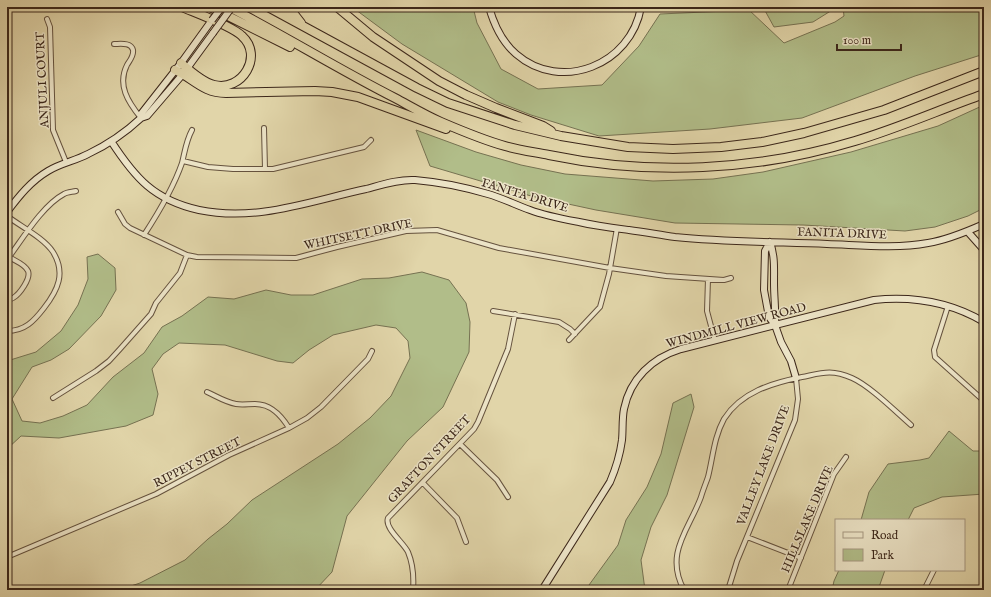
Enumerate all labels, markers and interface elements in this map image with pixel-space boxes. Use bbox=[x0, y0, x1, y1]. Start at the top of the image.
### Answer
scale bar bbox=[837, 26, 901, 52]
street label: ANJULI COURT bbox=[32, 31, 54, 129]
text: 100 m bbox=[843, 33, 871, 48]
street label: FANITA DRIVE bbox=[480, 175, 570, 216]
street label: WHITSETT DRIVE bbox=[303, 216, 414, 253]
street label: FANITA DRIVE bbox=[797, 224, 887, 243]
street label: WINDMILL VIEW ROAD bbox=[665, 299, 808, 351]
street label: VALLEY LAKE DRIVE bbox=[733, 403, 793, 528]
street label: GRAFTON STREET bbox=[385, 412, 474, 507]
street label: RIPPEY STREET bbox=[151, 434, 244, 491]
street label: HILLSLAKE DRIVE bbox=[778, 463, 837, 575]
legend bbox=[835, 519, 965, 571]
text: Road bbox=[871, 528, 899, 543]
text: Park bbox=[871, 548, 894, 563]

